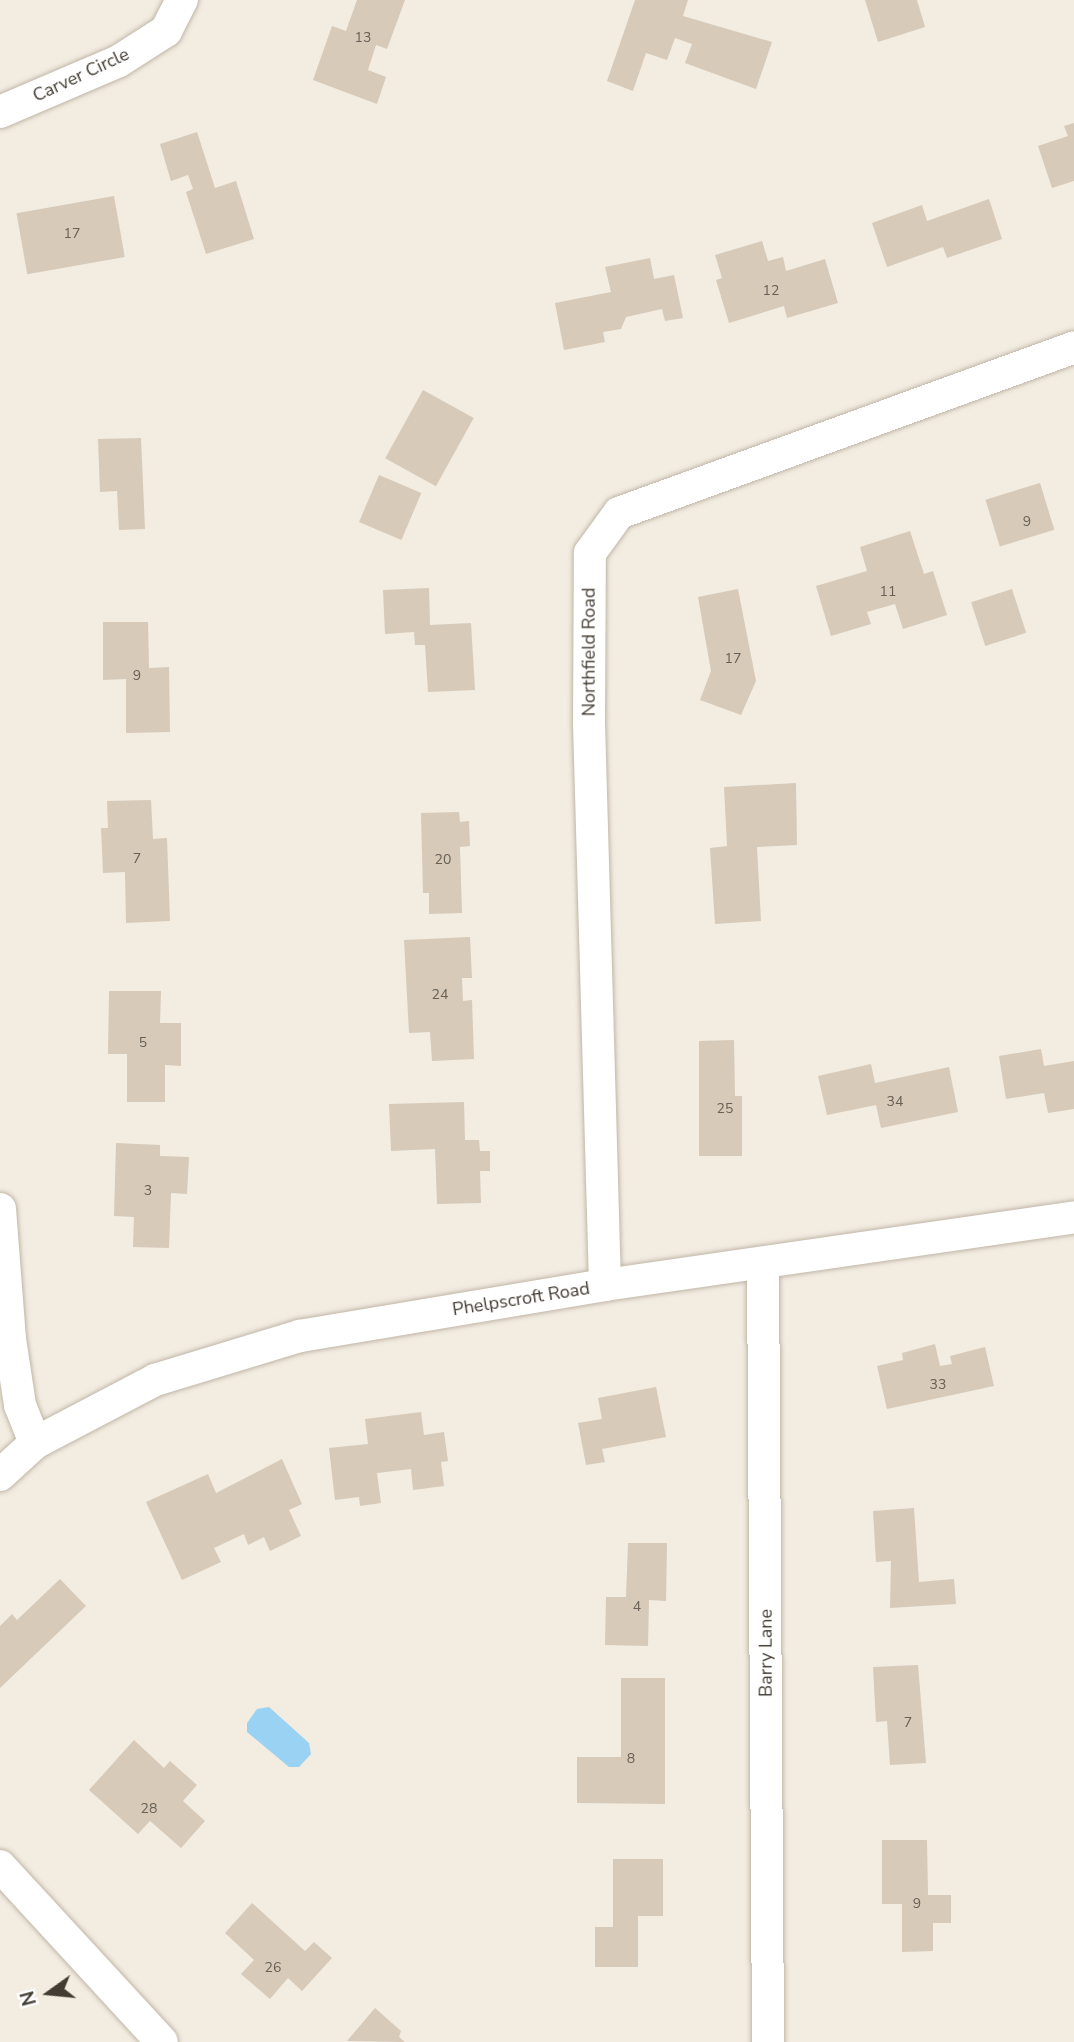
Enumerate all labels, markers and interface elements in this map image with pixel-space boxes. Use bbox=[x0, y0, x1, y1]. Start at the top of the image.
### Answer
house number: 13 bbox=[355, 30, 371, 46]
street label: Carver Circle bbox=[29, 43, 133, 107]
house number: 17 bbox=[64, 226, 80, 242]
house number: 12 bbox=[763, 283, 779, 299]
house number: 9 bbox=[1023, 514, 1031, 530]
house number: 11 bbox=[880, 584, 896, 600]
street label: Northfield Road bbox=[578, 588, 600, 716]
house number: 17 bbox=[725, 651, 741, 667]
house number: 9 bbox=[133, 668, 141, 684]
house number: 7 bbox=[133, 851, 141, 867]
house number: 20 bbox=[435, 852, 451, 868]
house number: 24 bbox=[432, 987, 448, 1003]
house number: 5 bbox=[139, 1035, 147, 1051]
house number: 34 bbox=[887, 1094, 903, 1110]
house number: 25 bbox=[717, 1101, 733, 1117]
house number: 3 bbox=[144, 1183, 152, 1199]
street label: Phelpscroft Road bbox=[451, 1277, 591, 1321]
house number: 33 bbox=[930, 1377, 946, 1393]
house number: 4 bbox=[633, 1599, 641, 1615]
street label: Barry Lane bbox=[755, 1609, 777, 1697]
house number: 7 bbox=[904, 1715, 912, 1731]
house number: 8 bbox=[627, 1751, 635, 1767]
house number: 28 bbox=[141, 1801, 157, 1817]
house number: 9 bbox=[913, 1896, 921, 1912]
north arrow bbox=[14, 1958, 84, 2028]
house number: 26 bbox=[265, 1960, 281, 1976]
text: N bbox=[14, 1988, 43, 2009]

